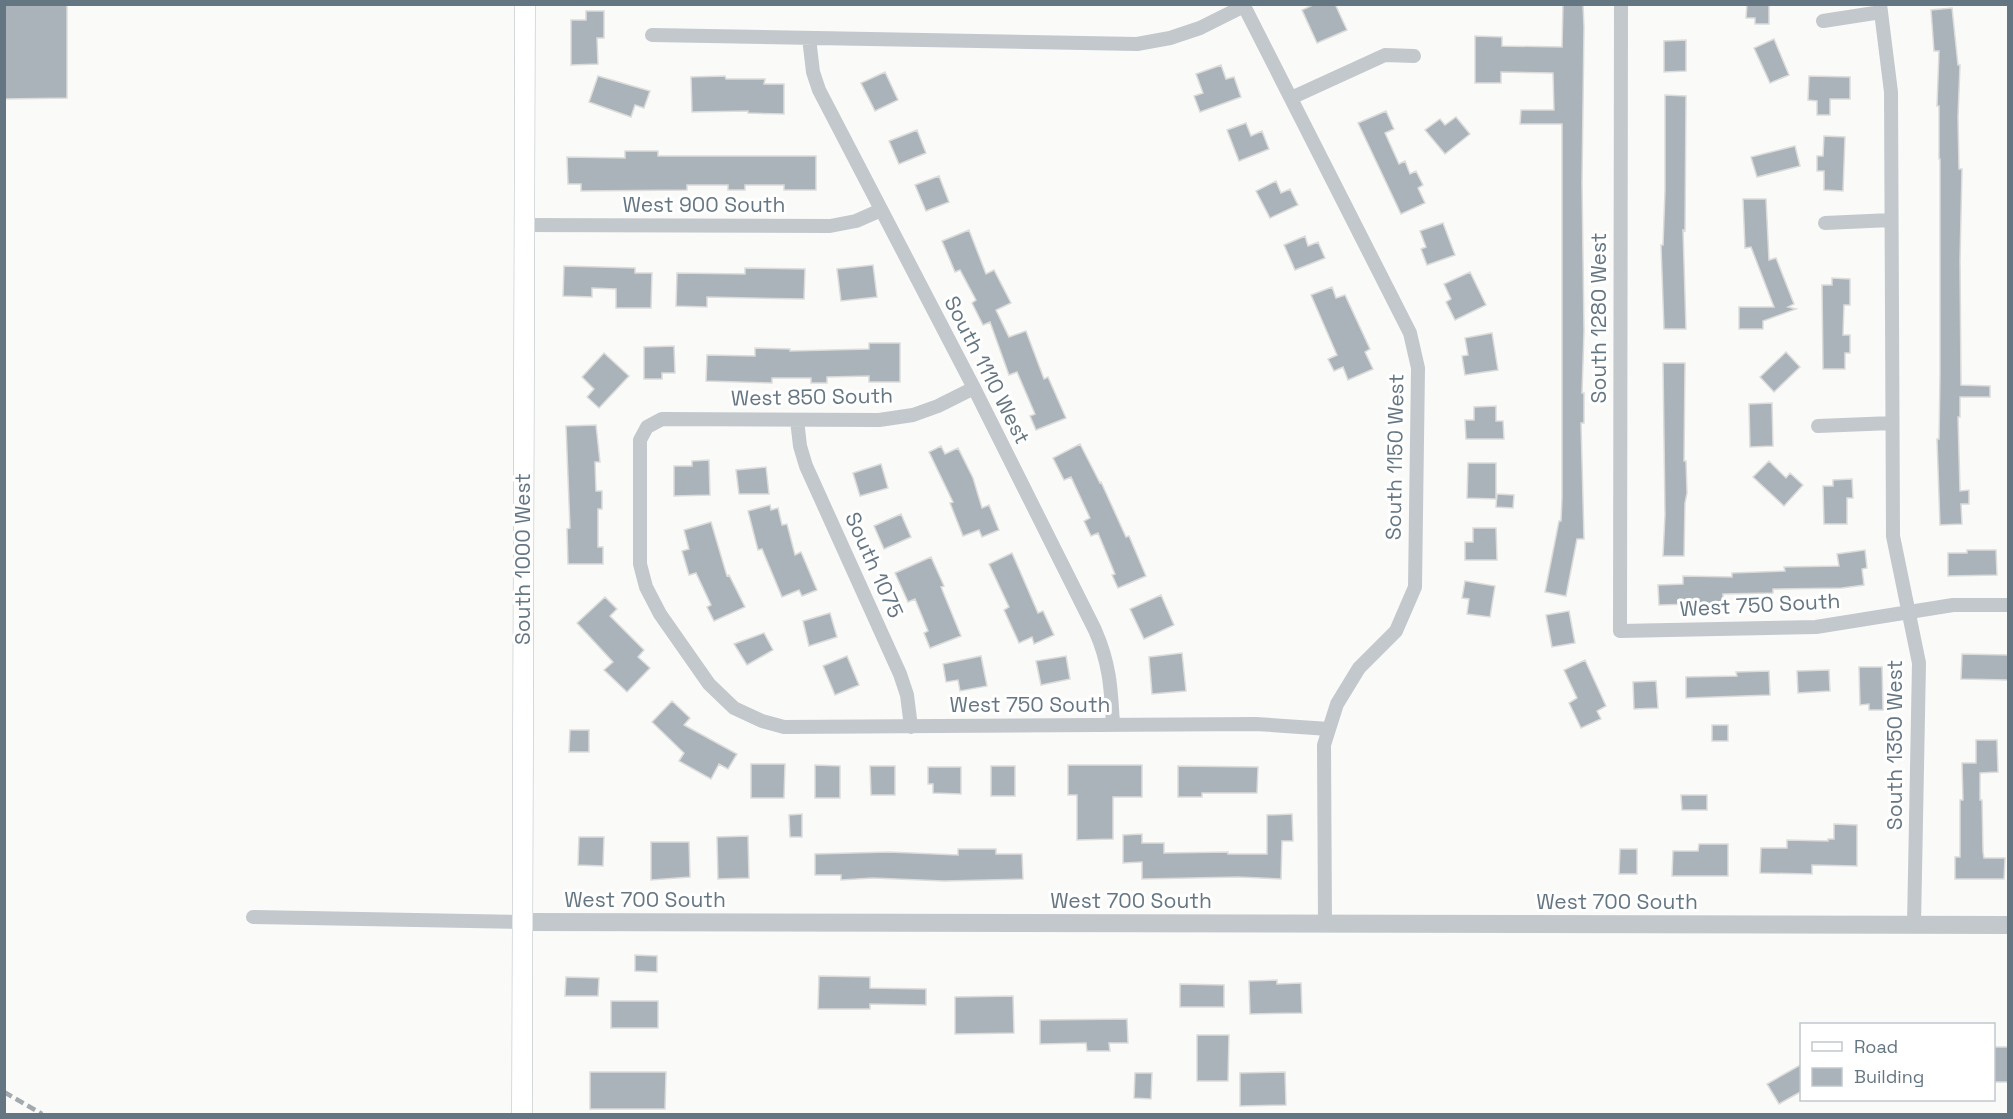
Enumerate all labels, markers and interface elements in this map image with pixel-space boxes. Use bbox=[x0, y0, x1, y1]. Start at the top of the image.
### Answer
street label: West 900 South bbox=[623, 191, 785, 218]
street label: South 1280 West bbox=[1585, 233, 1612, 403]
street label: South 1110 West bbox=[938, 291, 1036, 448]
street label: South 1150 West bbox=[1380, 374, 1409, 540]
street label: West 850 South bbox=[731, 382, 893, 411]
street label: South 1000 West bbox=[509, 473, 536, 645]
street label: South 1075 bbox=[839, 508, 910, 622]
street label: West 750 South bbox=[1679, 587, 1841, 622]
street label: South 1350 West bbox=[1881, 660, 1908, 830]
street label: West 750 South bbox=[950, 691, 1110, 718]
street label: West 700 South bbox=[564, 886, 726, 913]
street label: West 700 South bbox=[1050, 887, 1212, 914]
street label: West 700 South bbox=[1536, 888, 1698, 915]
legend bbox=[1800, 1023, 1995, 1101]
text: Road bbox=[1854, 1035, 1898, 1058]
text: Building bbox=[1854, 1065, 1924, 1088]

